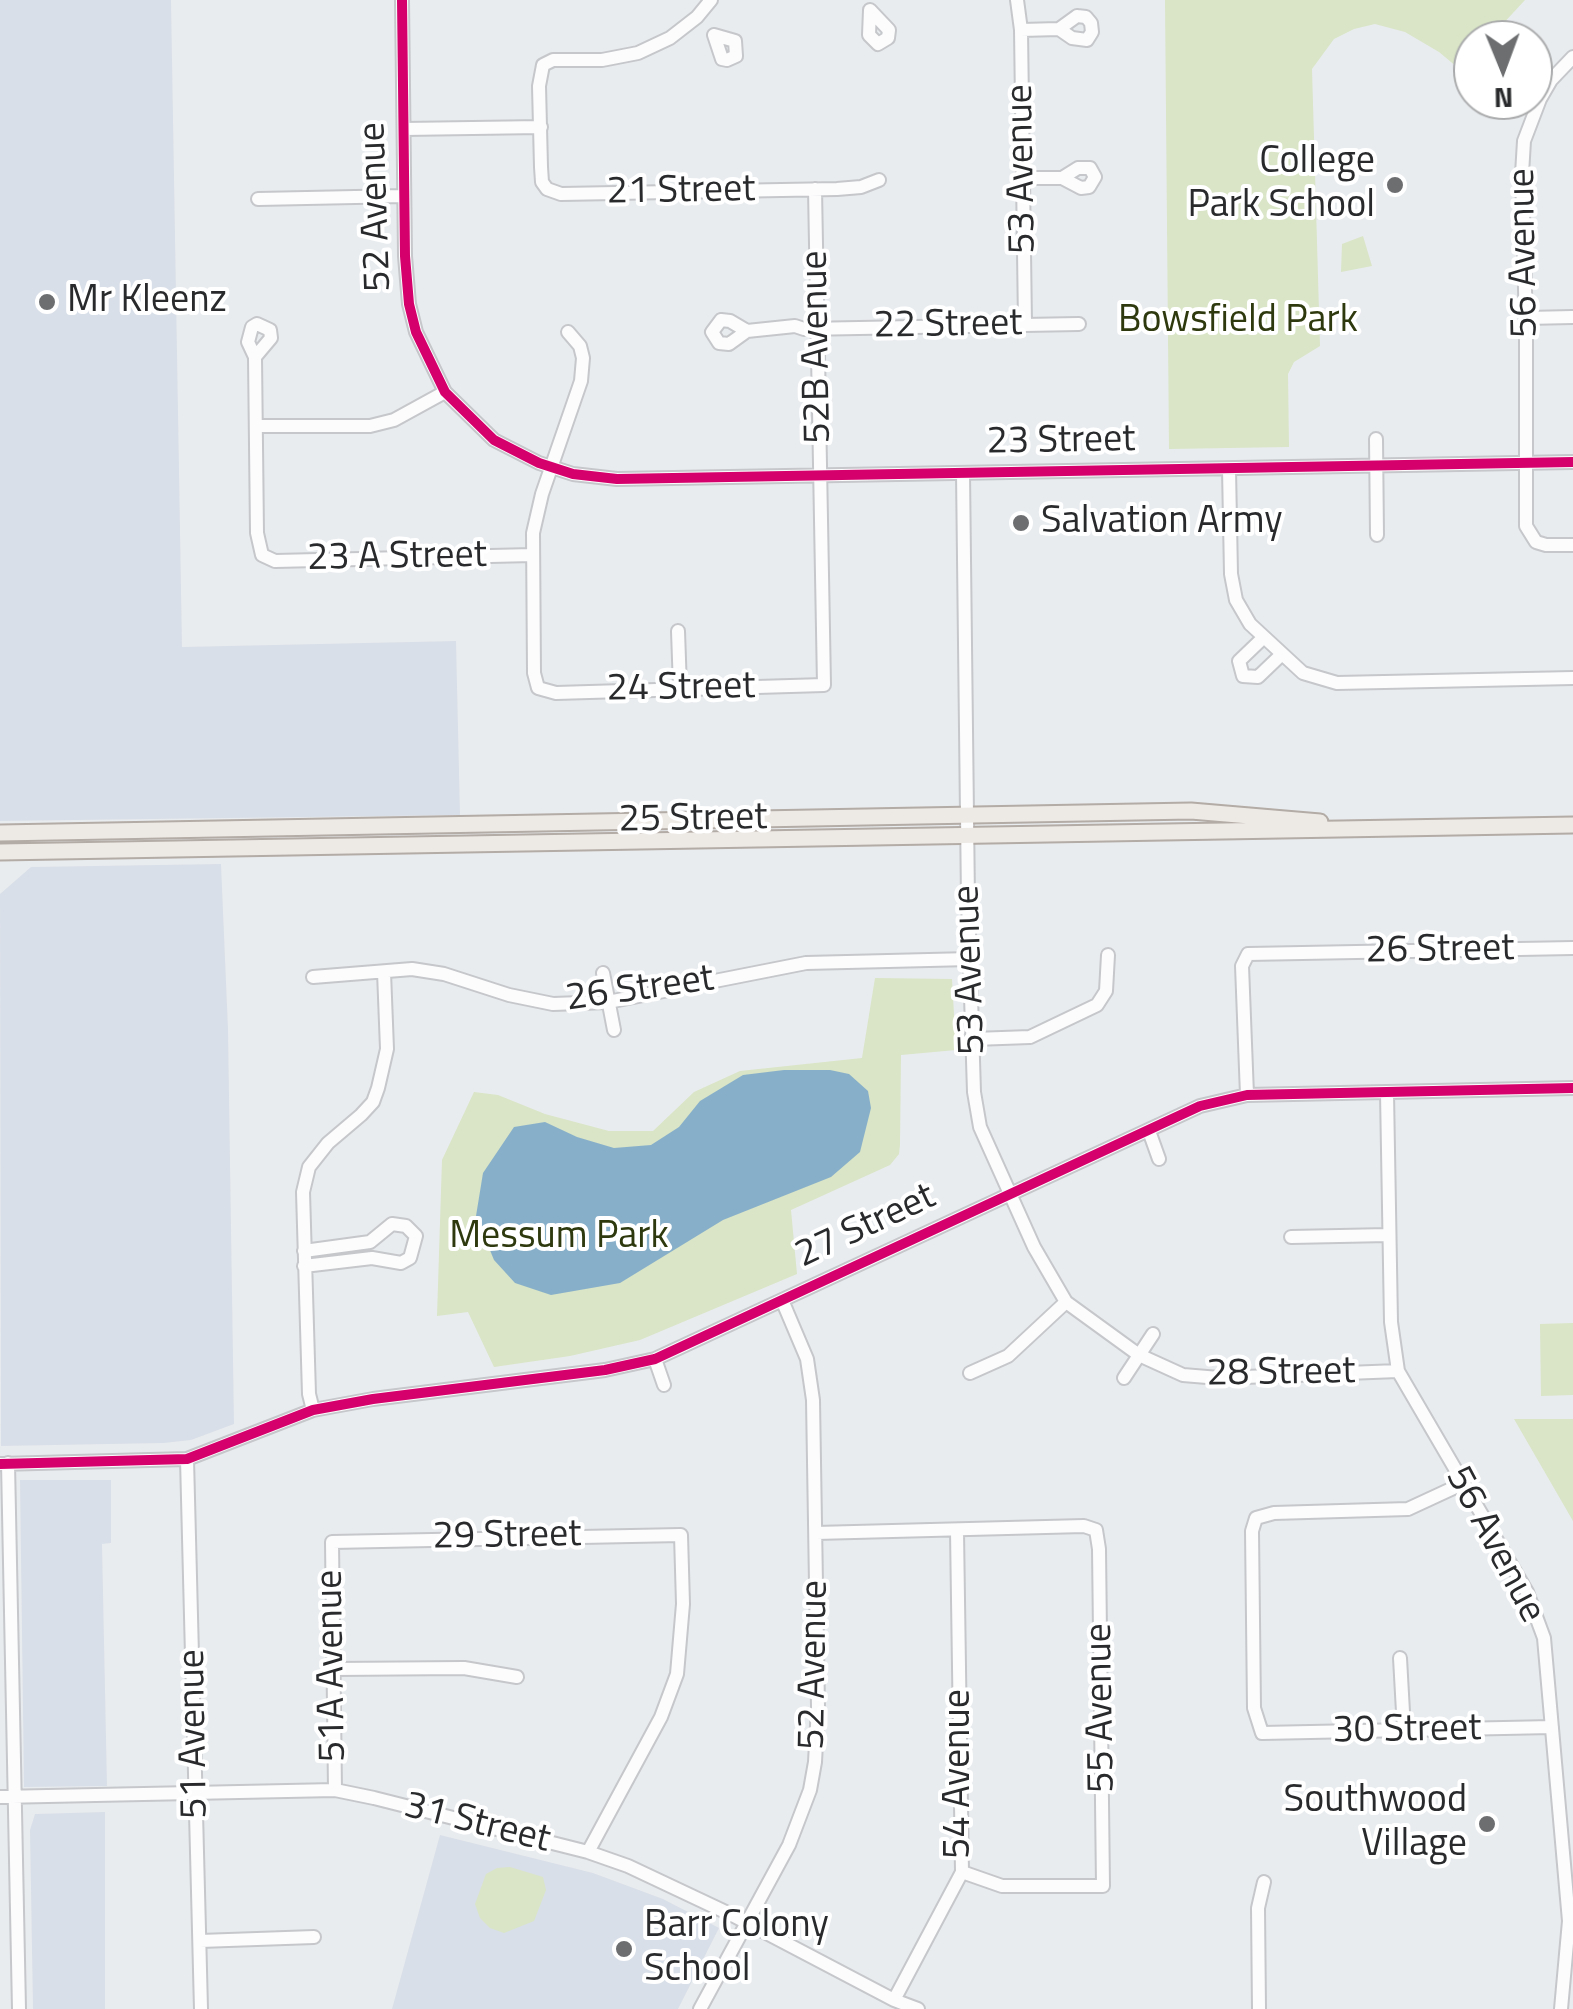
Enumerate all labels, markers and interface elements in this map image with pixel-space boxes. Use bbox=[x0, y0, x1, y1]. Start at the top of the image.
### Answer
north arrow bbox=[1453, 20, 1553, 120]
text: N bbox=[1493, 77, 1514, 120]
street label: 53 Avenue bbox=[999, 84, 1047, 254]
street label: 52 Avenue bbox=[351, 121, 403, 293]
place label: College Park School bbox=[1187, 140, 1375, 230]
street label: 21 Street bbox=[606, 168, 756, 216]
street label: 56 Avenue bbox=[1501, 168, 1549, 338]
marker: College Park School bbox=[1384, 174, 1406, 196]
street label: 52B Avenue bbox=[794, 250, 842, 444]
place label: Mr Kleenz bbox=[67, 279, 227, 325]
marker: Mr Kleenz bbox=[36, 291, 58, 313]
park label: Bowsfield Park bbox=[1118, 299, 1358, 345]
street label: 22 Street bbox=[873, 302, 1023, 350]
street label: 23 Street bbox=[986, 418, 1136, 466]
place label: Salvation Army bbox=[1041, 500, 1283, 546]
marker: Salvation Army bbox=[1010, 512, 1032, 534]
street label: 23 A Street bbox=[307, 534, 487, 582]
street label: 24 Street bbox=[606, 665, 756, 713]
street label: 25 Street bbox=[618, 796, 768, 844]
street label: 53 Avenue bbox=[945, 884, 997, 1056]
street label: 26 Street bbox=[1365, 927, 1515, 975]
street label: 26 Street bbox=[563, 957, 717, 1023]
street label: 27 Street bbox=[789, 1175, 943, 1279]
park label: Messum Park bbox=[449, 1215, 669, 1261]
street label: 28 Street bbox=[1206, 1350, 1356, 1398]
street label: 56 Avenue bbox=[1434, 1459, 1554, 1631]
street label: 29 Street bbox=[432, 1513, 582, 1561]
street label: 51A Avenue bbox=[309, 1569, 357, 1763]
street label: 52 Avenue bbox=[791, 1580, 839, 1750]
street label: 55 Avenue bbox=[1078, 1623, 1126, 1793]
street label: 51 Avenue bbox=[171, 1649, 219, 1819]
street label: 54 Avenue bbox=[937, 1689, 983, 1859]
street label: 30 Street bbox=[1332, 1707, 1482, 1755]
place label: Southwood Village bbox=[1284, 1779, 1467, 1868]
street label: 31 Street bbox=[399, 1784, 555, 1864]
marker: Southwood Village bbox=[1476, 1813, 1498, 1835]
place label: Barr Colony School bbox=[644, 1904, 829, 1994]
marker: Barr Colony School bbox=[613, 1938, 635, 1960]

